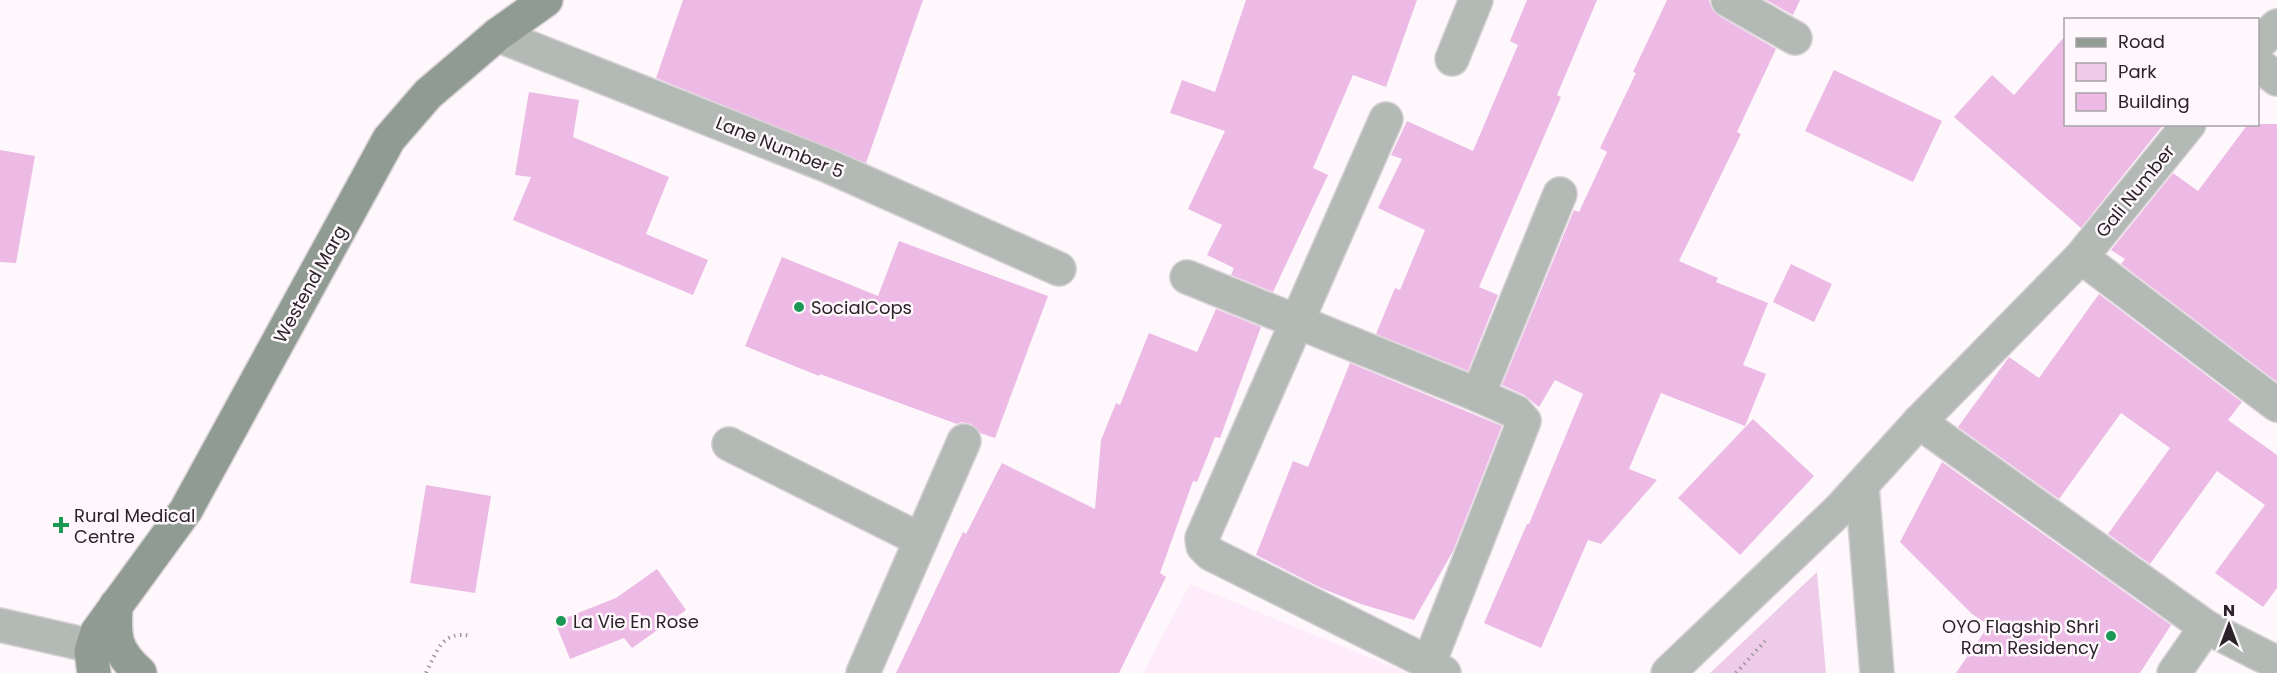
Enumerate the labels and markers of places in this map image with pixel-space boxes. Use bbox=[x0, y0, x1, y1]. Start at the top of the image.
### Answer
place label: SocialCops bbox=[811, 295, 912, 320]
marker: SocialCops bbox=[792, 300, 806, 314]
place label: Rural Medical Centre bbox=[74, 503, 195, 549]
marker: Rural Medical Centre bbox=[52, 516, 70, 534]
place label: La Vie En Rose bbox=[573, 609, 699, 634]
marker: La Vie En Rose bbox=[554, 614, 568, 628]
place label: OYO Flagship Shri Ram Residency bbox=[1942, 614, 2099, 660]
marker: OYO Flagship Shri Ram Residency bbox=[2104, 629, 2118, 643]

